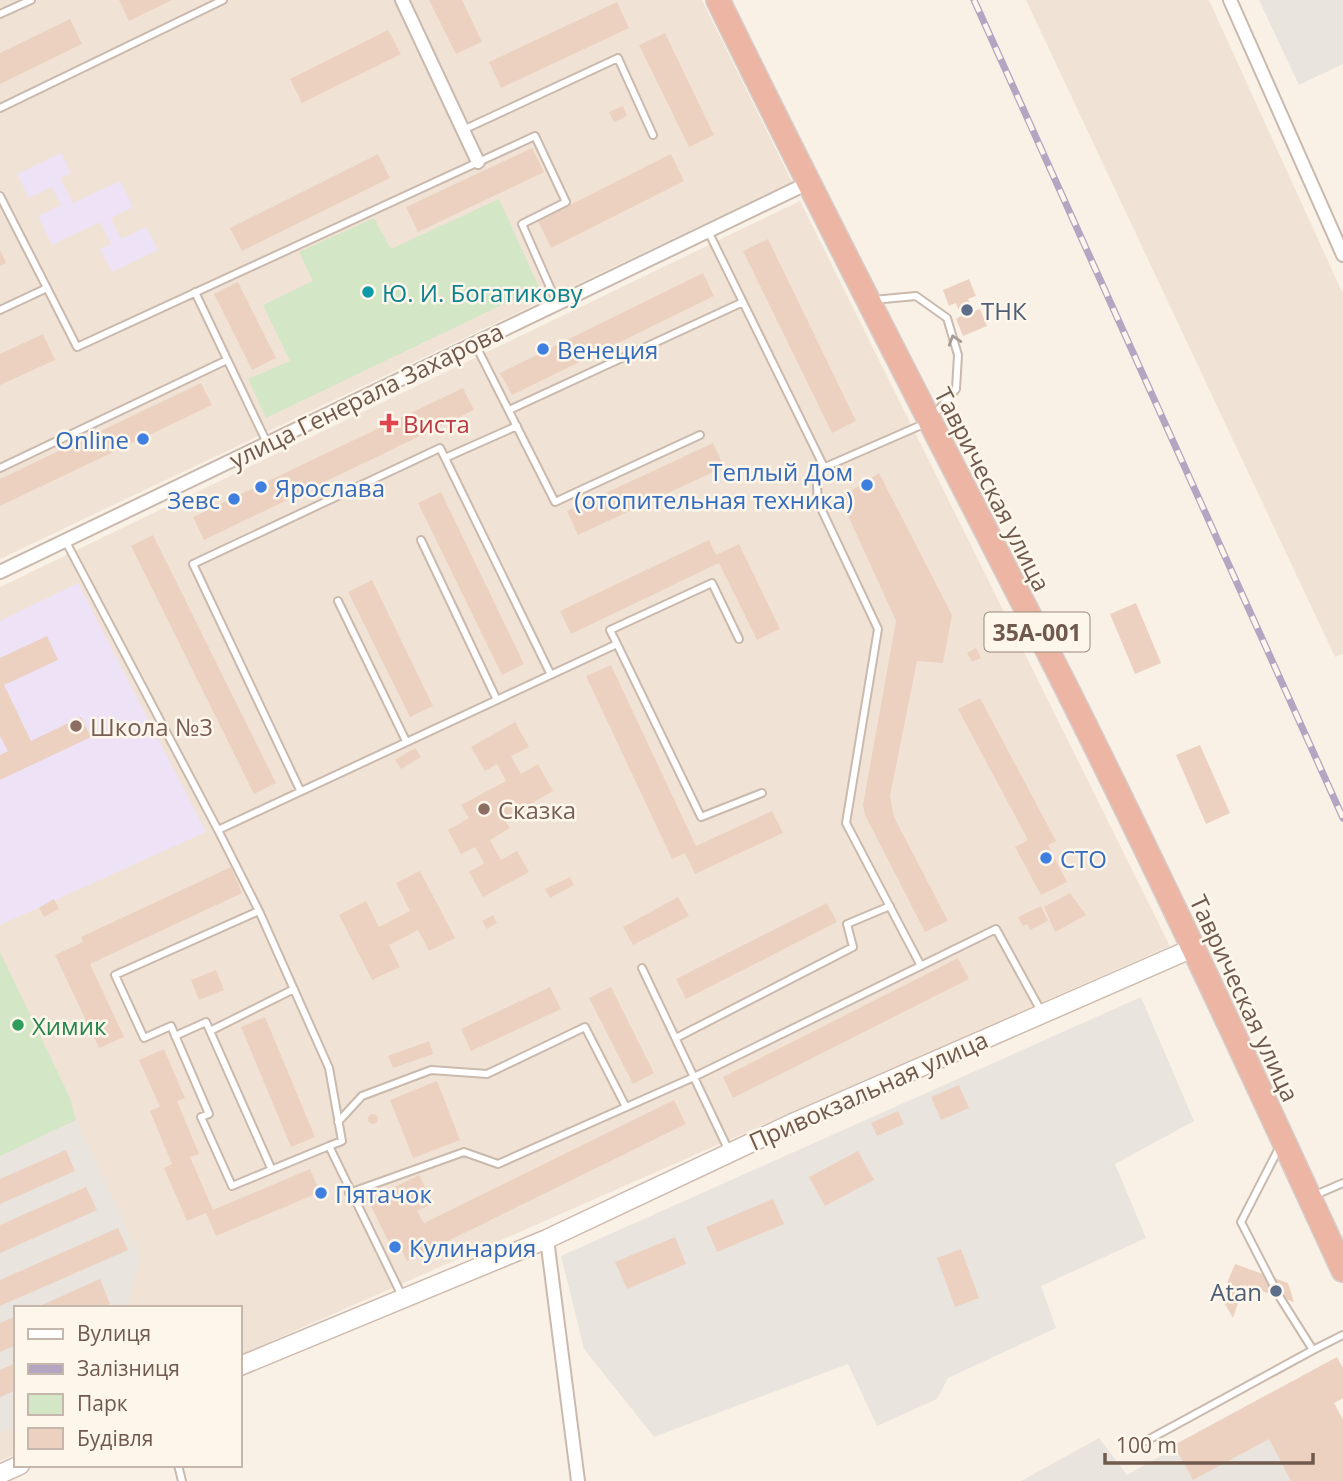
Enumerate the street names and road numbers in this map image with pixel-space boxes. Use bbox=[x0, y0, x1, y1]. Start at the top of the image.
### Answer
street label: улица Генерала Захарова bbox=[223, 314, 509, 476]
street label: Таврическая улица bbox=[927, 382, 1059, 596]
road number: 35А-001 bbox=[984, 612, 1090, 652]
street label: Таврическая улица bbox=[1183, 889, 1307, 1107]
street label: Привокзальная улица bbox=[743, 1022, 993, 1158]

